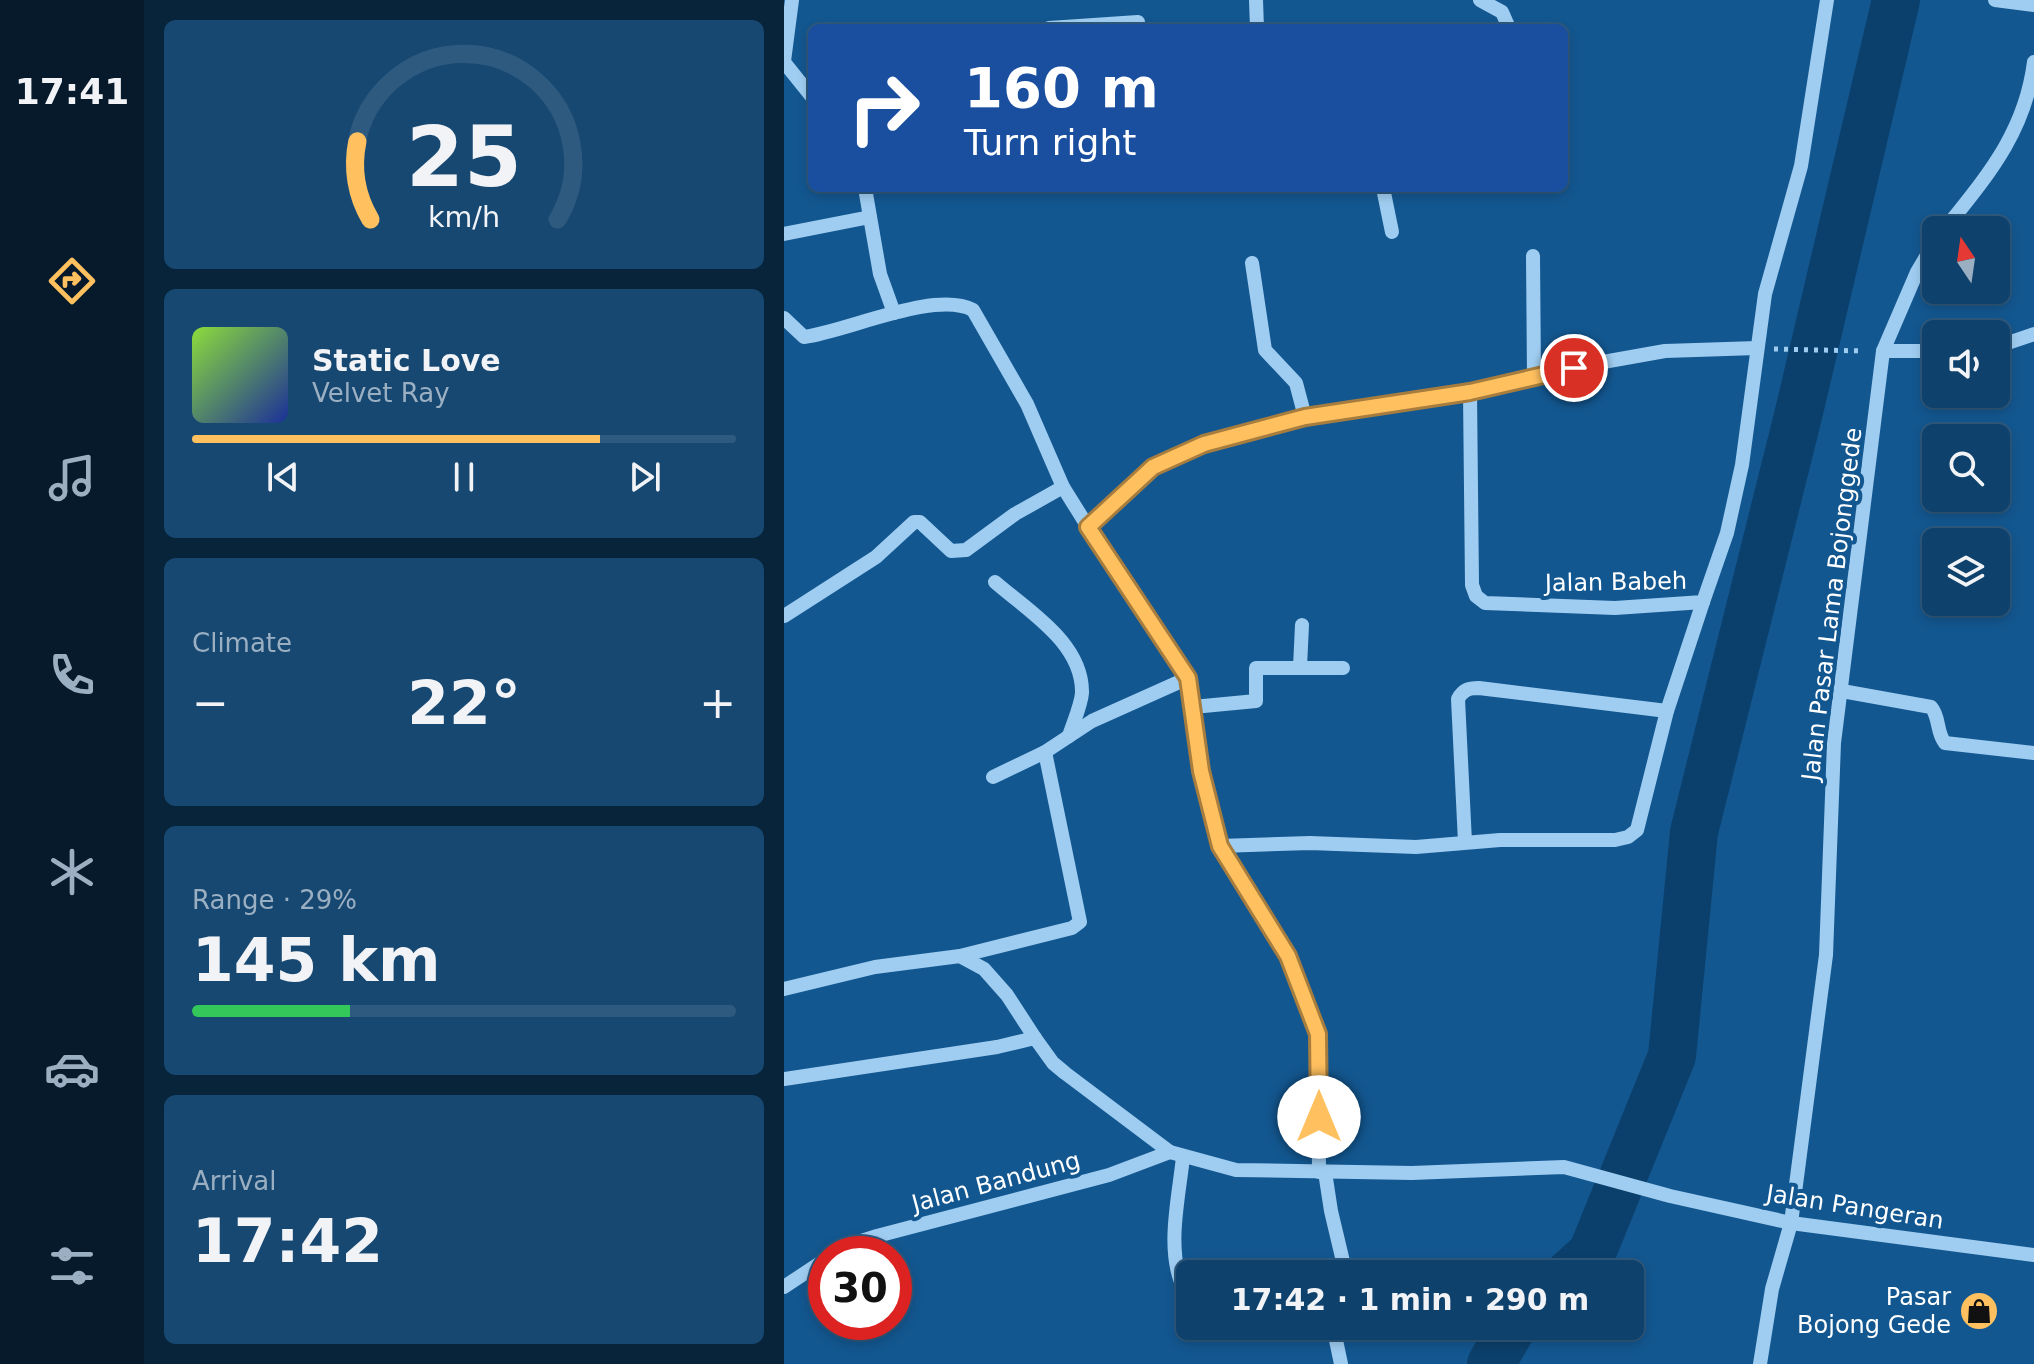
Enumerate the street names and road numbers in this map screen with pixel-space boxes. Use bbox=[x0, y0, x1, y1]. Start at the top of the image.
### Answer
street label: Jalan Pasar Lama Bojonggede bbox=[1796, 426, 1868, 784]
street label: Jalan Babeh bbox=[1543, 567, 1687, 597]
street label: Jalan Bandung bbox=[907, 1146, 1083, 1218]
street label: Jalan Pangeran bbox=[1762, 1179, 1946, 1235]

